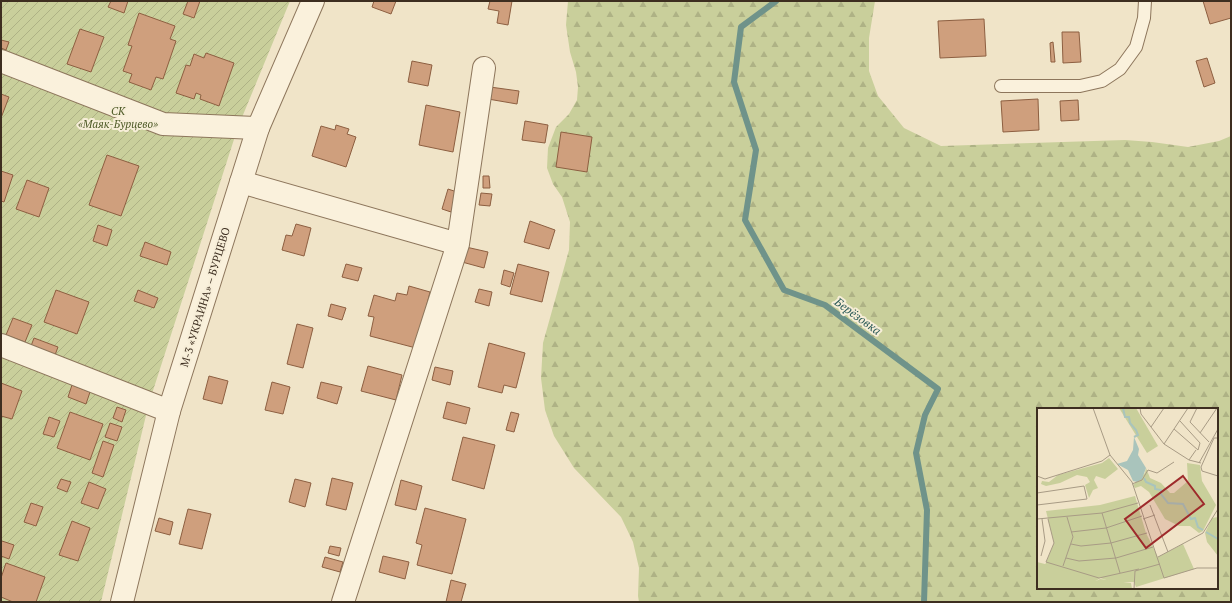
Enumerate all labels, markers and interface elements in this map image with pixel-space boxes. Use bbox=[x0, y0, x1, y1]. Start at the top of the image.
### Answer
park label: СК «Маяк-Бурцево» bbox=[78, 104, 158, 131]
street label: М-3 «УКРАИНА» – БУРЦЕВО bbox=[177, 225, 233, 369]
water label: Берёзовка bbox=[831, 293, 884, 338]
inset map bbox=[1037, 408, 1218, 589]

